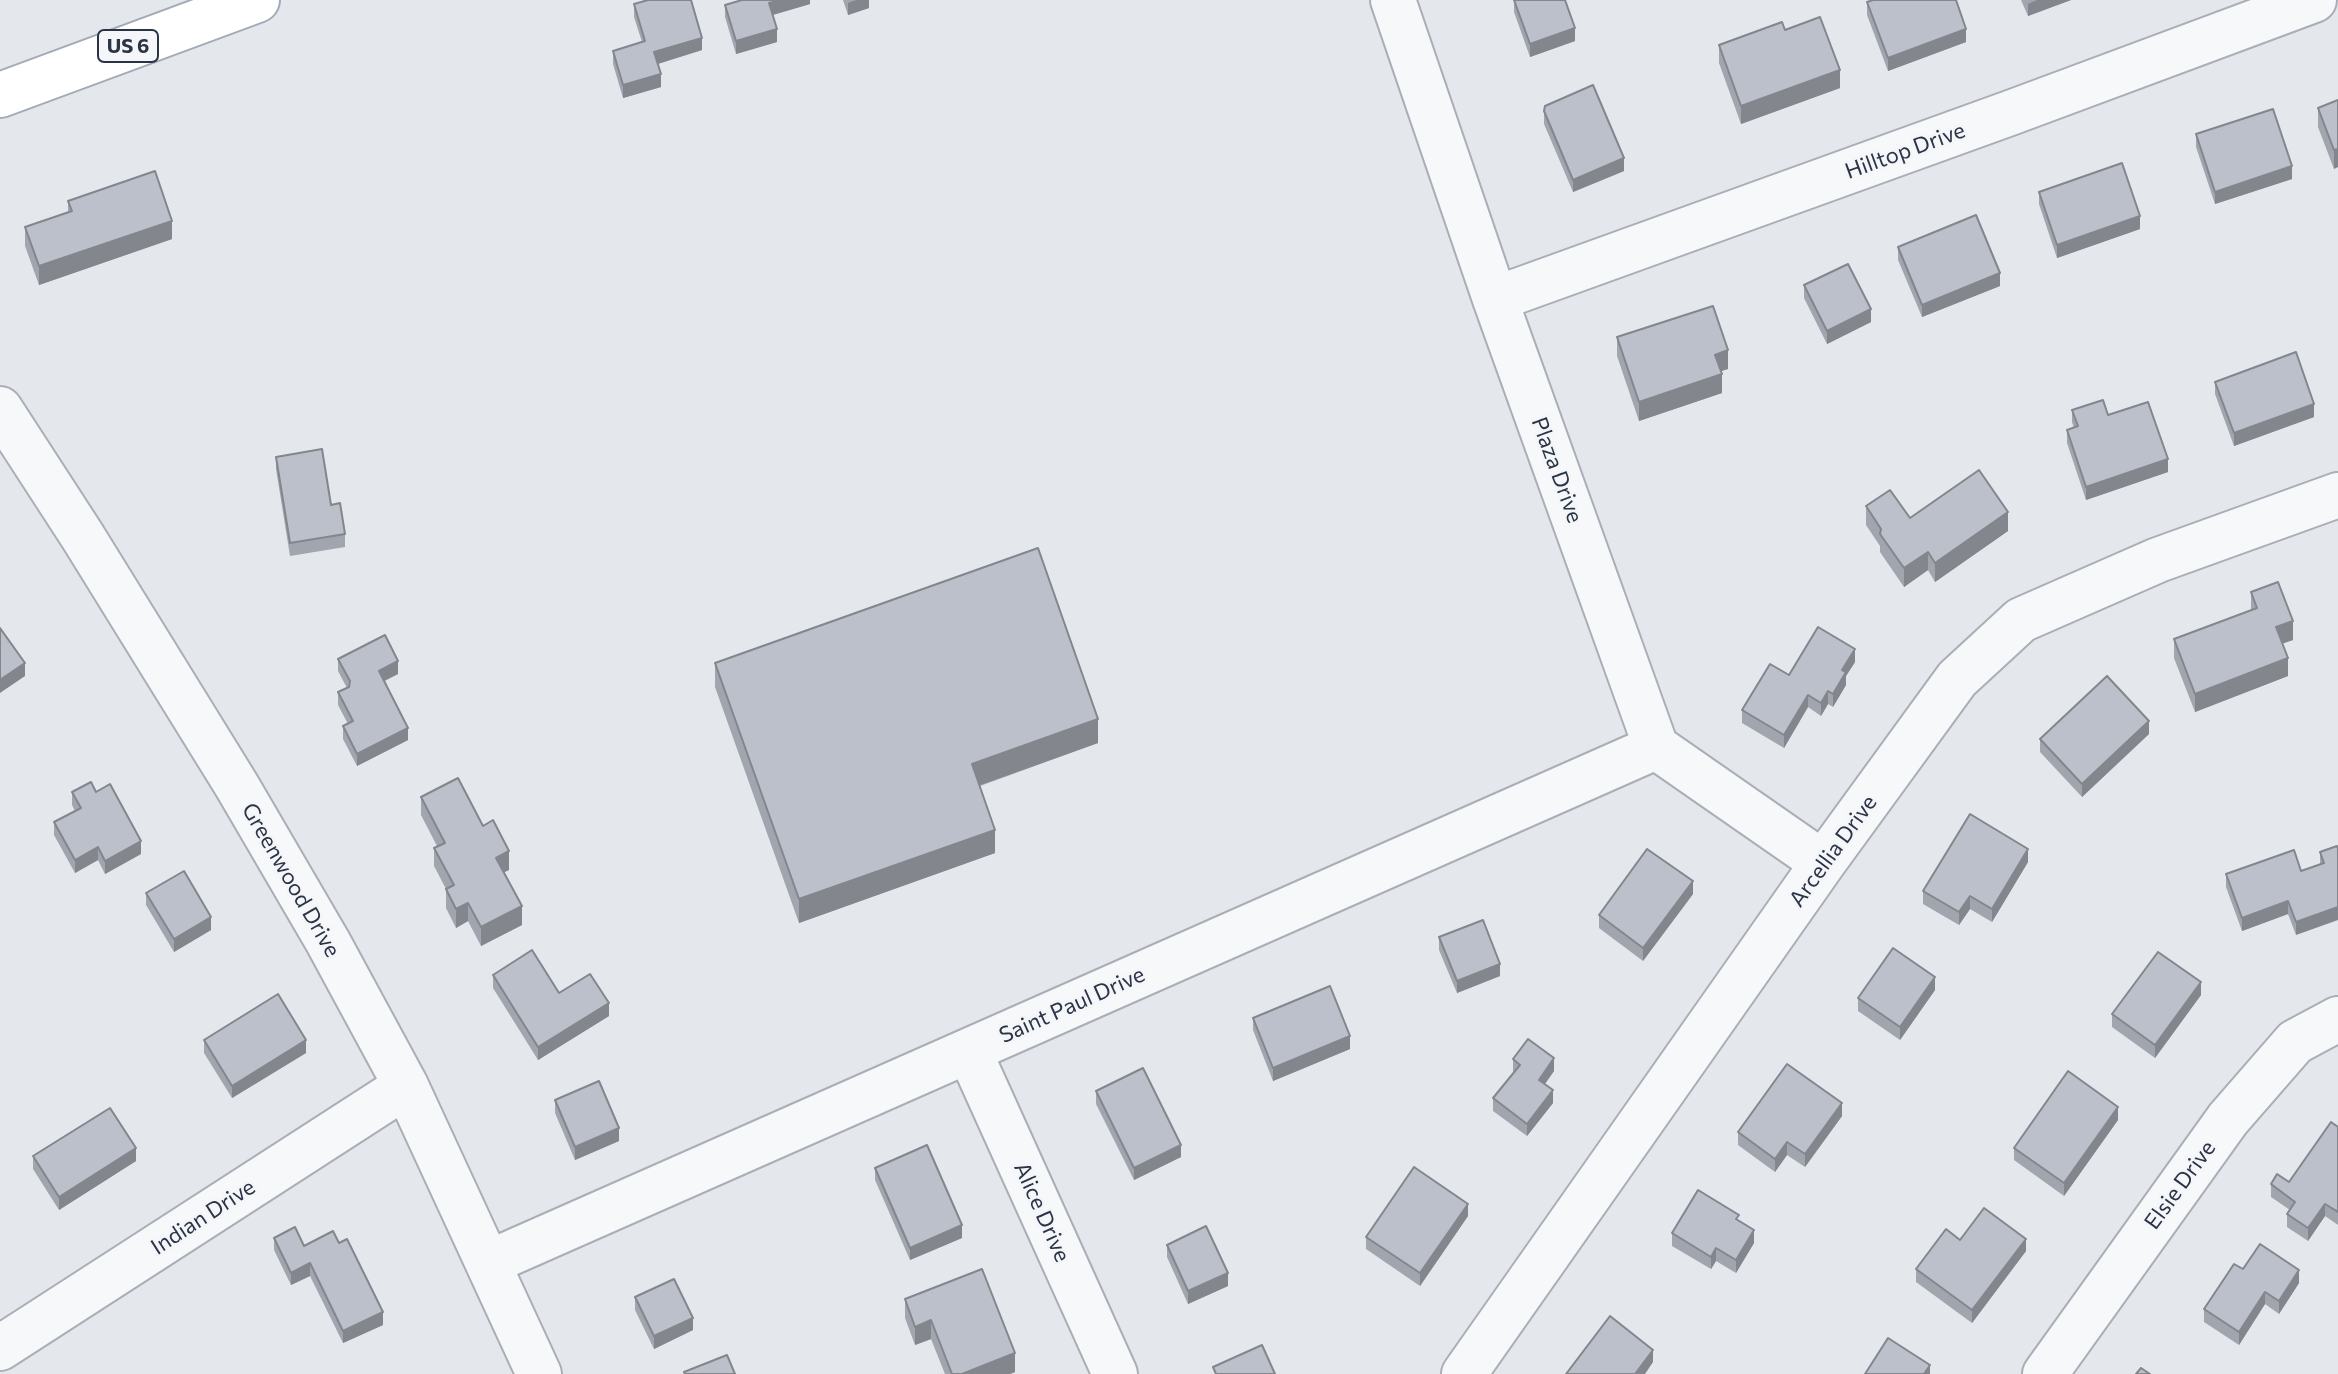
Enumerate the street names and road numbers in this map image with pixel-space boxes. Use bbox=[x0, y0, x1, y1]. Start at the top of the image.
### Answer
road number: US 6 bbox=[98, 30, 158, 62]
street label: Hilltop Drive bbox=[1841, 117, 1969, 185]
street label: Plaza Drive bbox=[1526, 413, 1588, 527]
street label: Arcellia Drive bbox=[1784, 790, 1882, 912]
street label: Greenwood Drive bbox=[236, 798, 346, 962]
street label: Saint Paul Drive bbox=[995, 961, 1149, 1049]
street label: Elsie Drive bbox=[2139, 1135, 2221, 1235]
street label: Alice Drive bbox=[1008, 1158, 1076, 1266]
street label: Indian Drive bbox=[146, 1174, 260, 1260]

